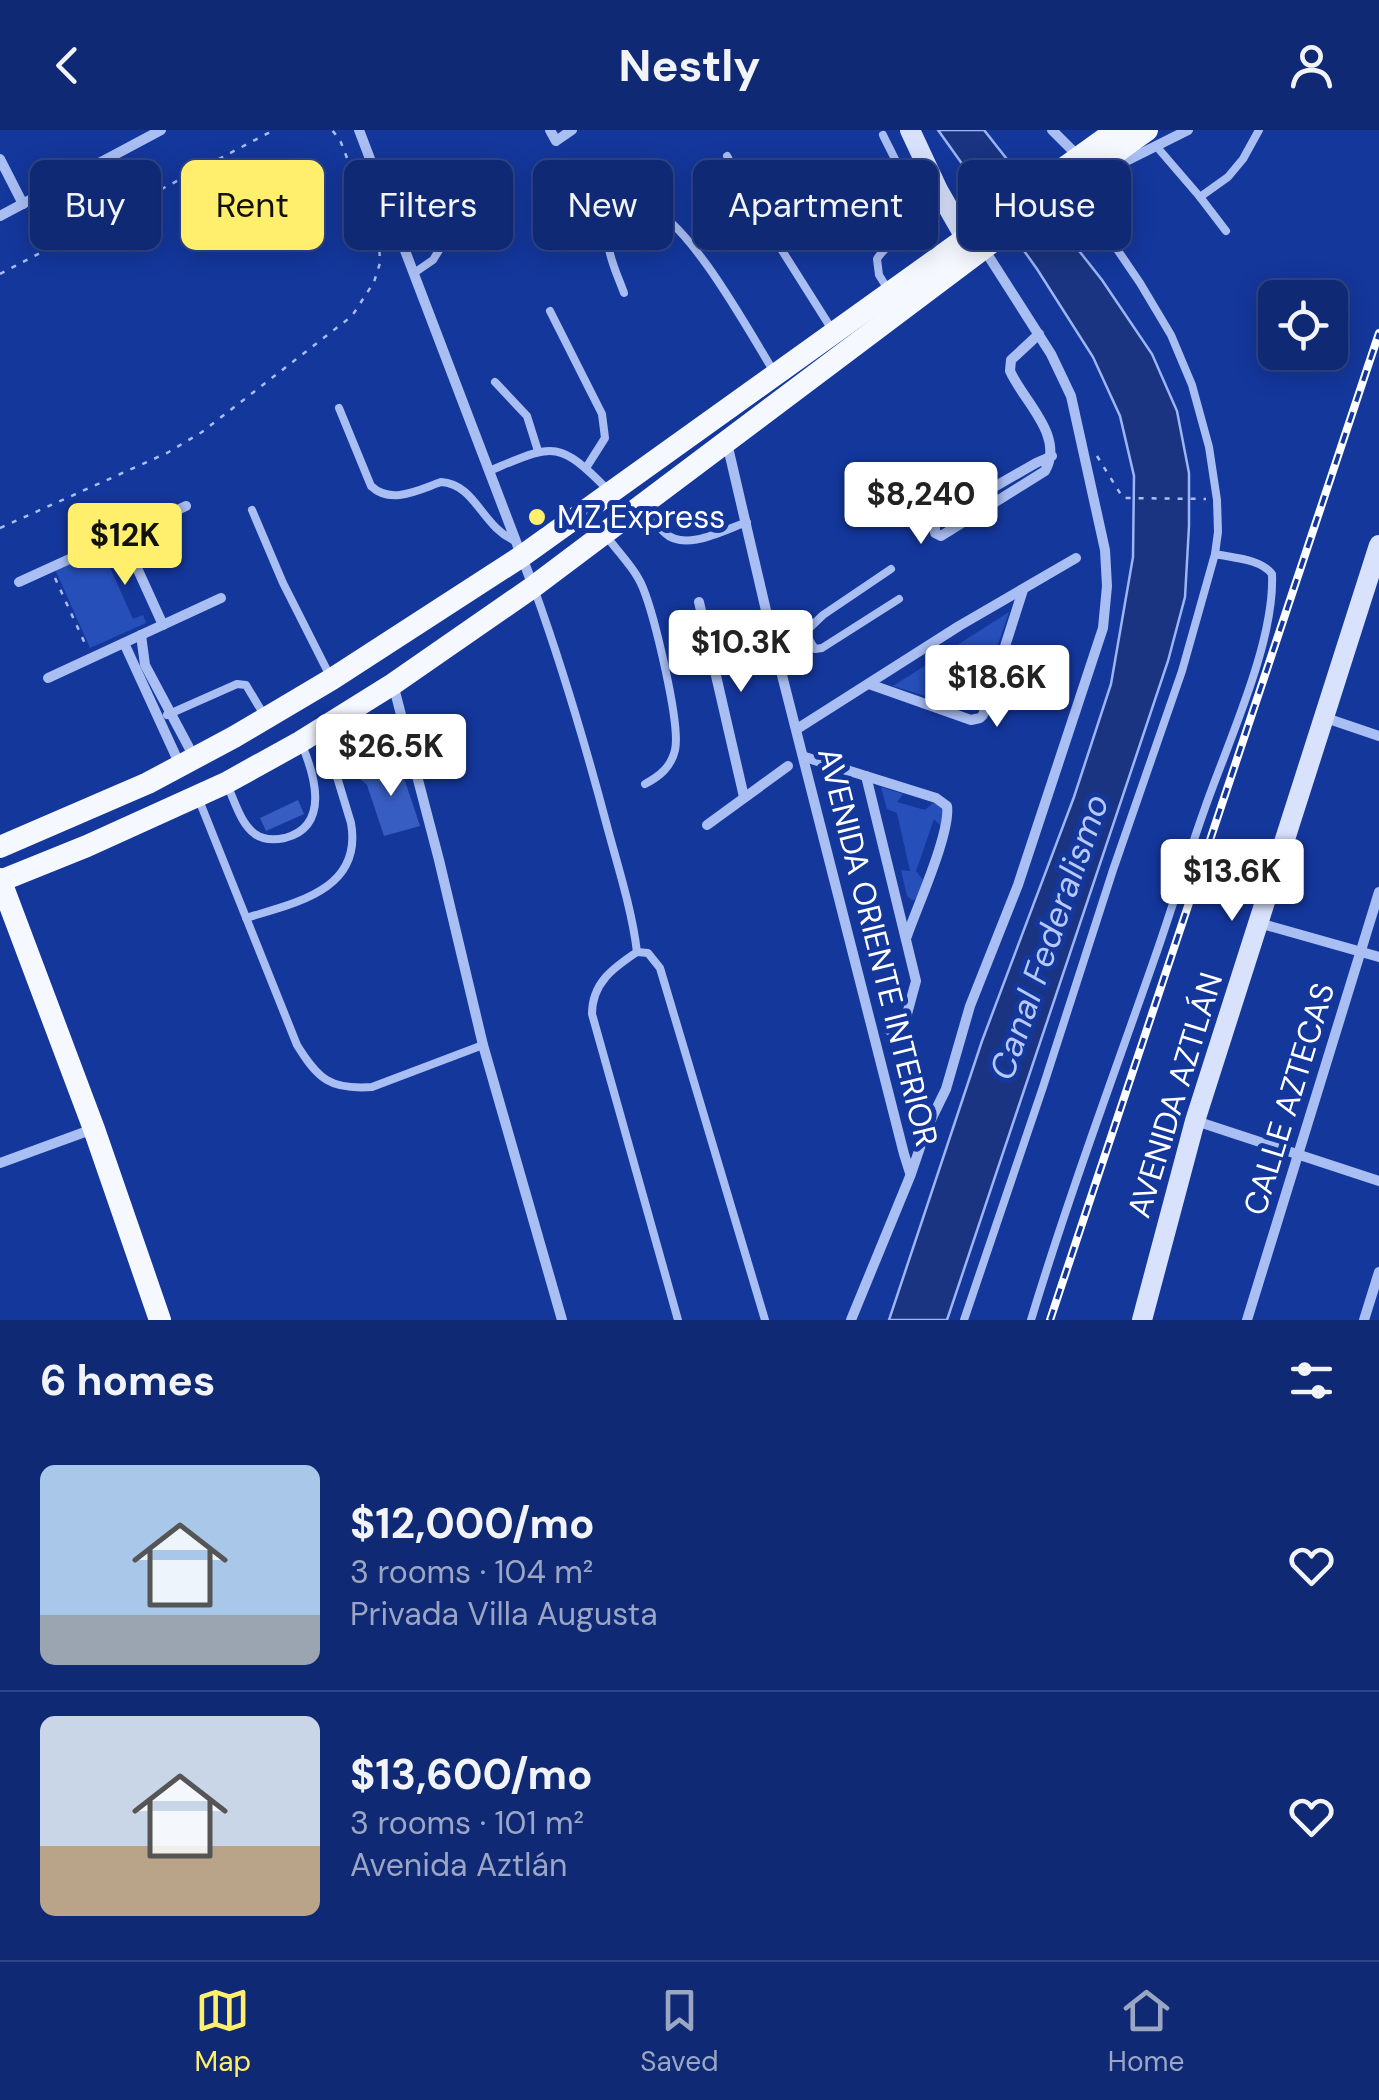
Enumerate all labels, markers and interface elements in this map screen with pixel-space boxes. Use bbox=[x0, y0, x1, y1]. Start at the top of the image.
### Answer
text: Nestly bbox=[619, 36, 760, 95]
icon: back bbox=[40, 38, 95, 93]
icon: person bbox=[1284, 38, 1339, 93]
chip: Buy bbox=[30, 160, 161, 250]
chip: Rent bbox=[181, 160, 324, 250]
chip: Filters bbox=[344, 160, 513, 250]
chip: New bbox=[533, 160, 673, 250]
chip: Apartment bbox=[693, 160, 938, 250]
chip: House bbox=[958, 160, 1131, 250]
map controls bbox=[1258, 280, 1348, 370]
button: locate bbox=[1258, 280, 1348, 370]
pin: $8,240 bbox=[840, 462, 1002, 547]
text: $8,240 bbox=[866, 473, 976, 515]
place label: MZ Express bbox=[557, 496, 725, 538]
pin: $12K bbox=[66, 503, 184, 588]
marker: MZ Express bbox=[526, 506, 548, 528]
text: $12K bbox=[90, 514, 160, 556]
pin: $10.3K bbox=[660, 610, 822, 695]
text: $10.3K bbox=[691, 621, 791, 663]
pin: $18.6K bbox=[916, 645, 1078, 730]
text: $18.6K bbox=[947, 656, 1047, 698]
pin: $26.5K bbox=[310, 714, 472, 799]
text: $26.5K bbox=[338, 725, 444, 767]
street label: AVENIDA ORIENTE INTERIOR bbox=[808, 743, 948, 1151]
water label: Canal Federalismo bbox=[979, 788, 1119, 1086]
pin: $13.6K bbox=[1151, 839, 1313, 924]
text: $13.6K bbox=[1183, 850, 1281, 892]
street label: AVENIDA AZTLÁN bbox=[1118, 967, 1232, 1223]
street label: CALLE AZTECAS bbox=[1234, 978, 1344, 1220]
text: 6 homes bbox=[40, 1353, 215, 1408]
icon: filters bbox=[1284, 1353, 1339, 1408]
text: $12,000/mo bbox=[350, 1496, 595, 1551]
icon: home bbox=[120, 1505, 240, 1625]
icon: heart bbox=[1284, 1538, 1339, 1593]
text: 3 rooms · 104 m² bbox=[350, 1551, 593, 1593]
text: Privada Villa Augusta bbox=[350, 1593, 658, 1635]
text: $13,600/mo bbox=[350, 1747, 593, 1802]
icon: home bbox=[120, 1756, 240, 1876]
icon: heart bbox=[1284, 1789, 1339, 1844]
text: 3 rooms · 101 m² bbox=[350, 1802, 584, 1844]
text: Avenida Aztlán bbox=[350, 1844, 567, 1886]
tab: Map bbox=[195, 1983, 251, 2080]
tab: Saved bbox=[640, 1983, 719, 2080]
tab: Home bbox=[1108, 1983, 1184, 2080]

